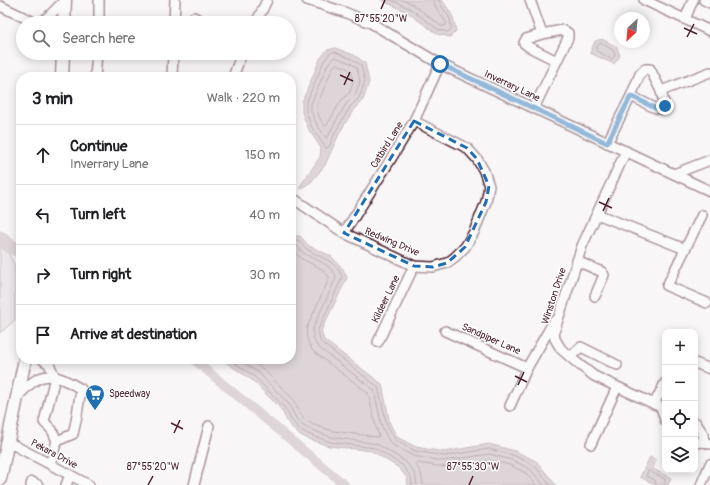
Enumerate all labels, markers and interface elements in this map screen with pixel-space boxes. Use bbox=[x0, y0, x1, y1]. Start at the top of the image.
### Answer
north arrow bbox=[614, 12, 650, 48]
text: 87°55'20"W bbox=[355, 13, 408, 25]
search box bbox=[16, 16, 296, 60]
icon: search bbox=[30, 27, 52, 49]
text: Search here bbox=[62, 29, 135, 48]
route start bbox=[431, 55, 449, 73]
street label: Inverrary Lane bbox=[482, 68, 542, 104]
text: 3 min bbox=[32, 88, 73, 109]
text: Walk · 220 m bbox=[207, 90, 280, 106]
route end bbox=[656, 97, 674, 115]
street label: Catbird Lane bbox=[368, 120, 406, 170]
text: Continue bbox=[70, 137, 128, 156]
icon: ahead bbox=[32, 144, 54, 166]
text: 150 m bbox=[245, 147, 280, 163]
text: Inverrary Lane bbox=[70, 156, 148, 172]
icon: left bbox=[32, 204, 54, 226]
text: Turn left bbox=[70, 205, 126, 224]
text: 40 m bbox=[249, 207, 280, 223]
street label: Redwing Drive bbox=[363, 225, 421, 259]
icon: right bbox=[32, 264, 54, 286]
text: Turn right bbox=[70, 265, 131, 284]
street label: Winston Drive bbox=[539, 266, 569, 326]
text: 30 m bbox=[250, 267, 280, 283]
street label: Kildeer Lane bbox=[369, 273, 403, 325]
street label: Sandpiper Lane bbox=[460, 321, 522, 357]
icon: arrive bbox=[32, 324, 54, 346]
text: Arrive at destination bbox=[70, 325, 197, 344]
map controls bbox=[662, 329, 698, 473]
button: + bbox=[662, 329, 698, 365]
button: − bbox=[662, 365, 698, 401]
supermarket icon: Speedway bbox=[84, 383, 106, 411]
place label: Speedway bbox=[109, 388, 151, 400]
button: locate bbox=[662, 401, 698, 437]
street label: Pekara Drive bbox=[29, 437, 79, 471]
button: layers bbox=[662, 437, 698, 473]
text: 87°55'20"W bbox=[127, 461, 180, 473]
text: 87°55'30"W bbox=[447, 461, 500, 473]

